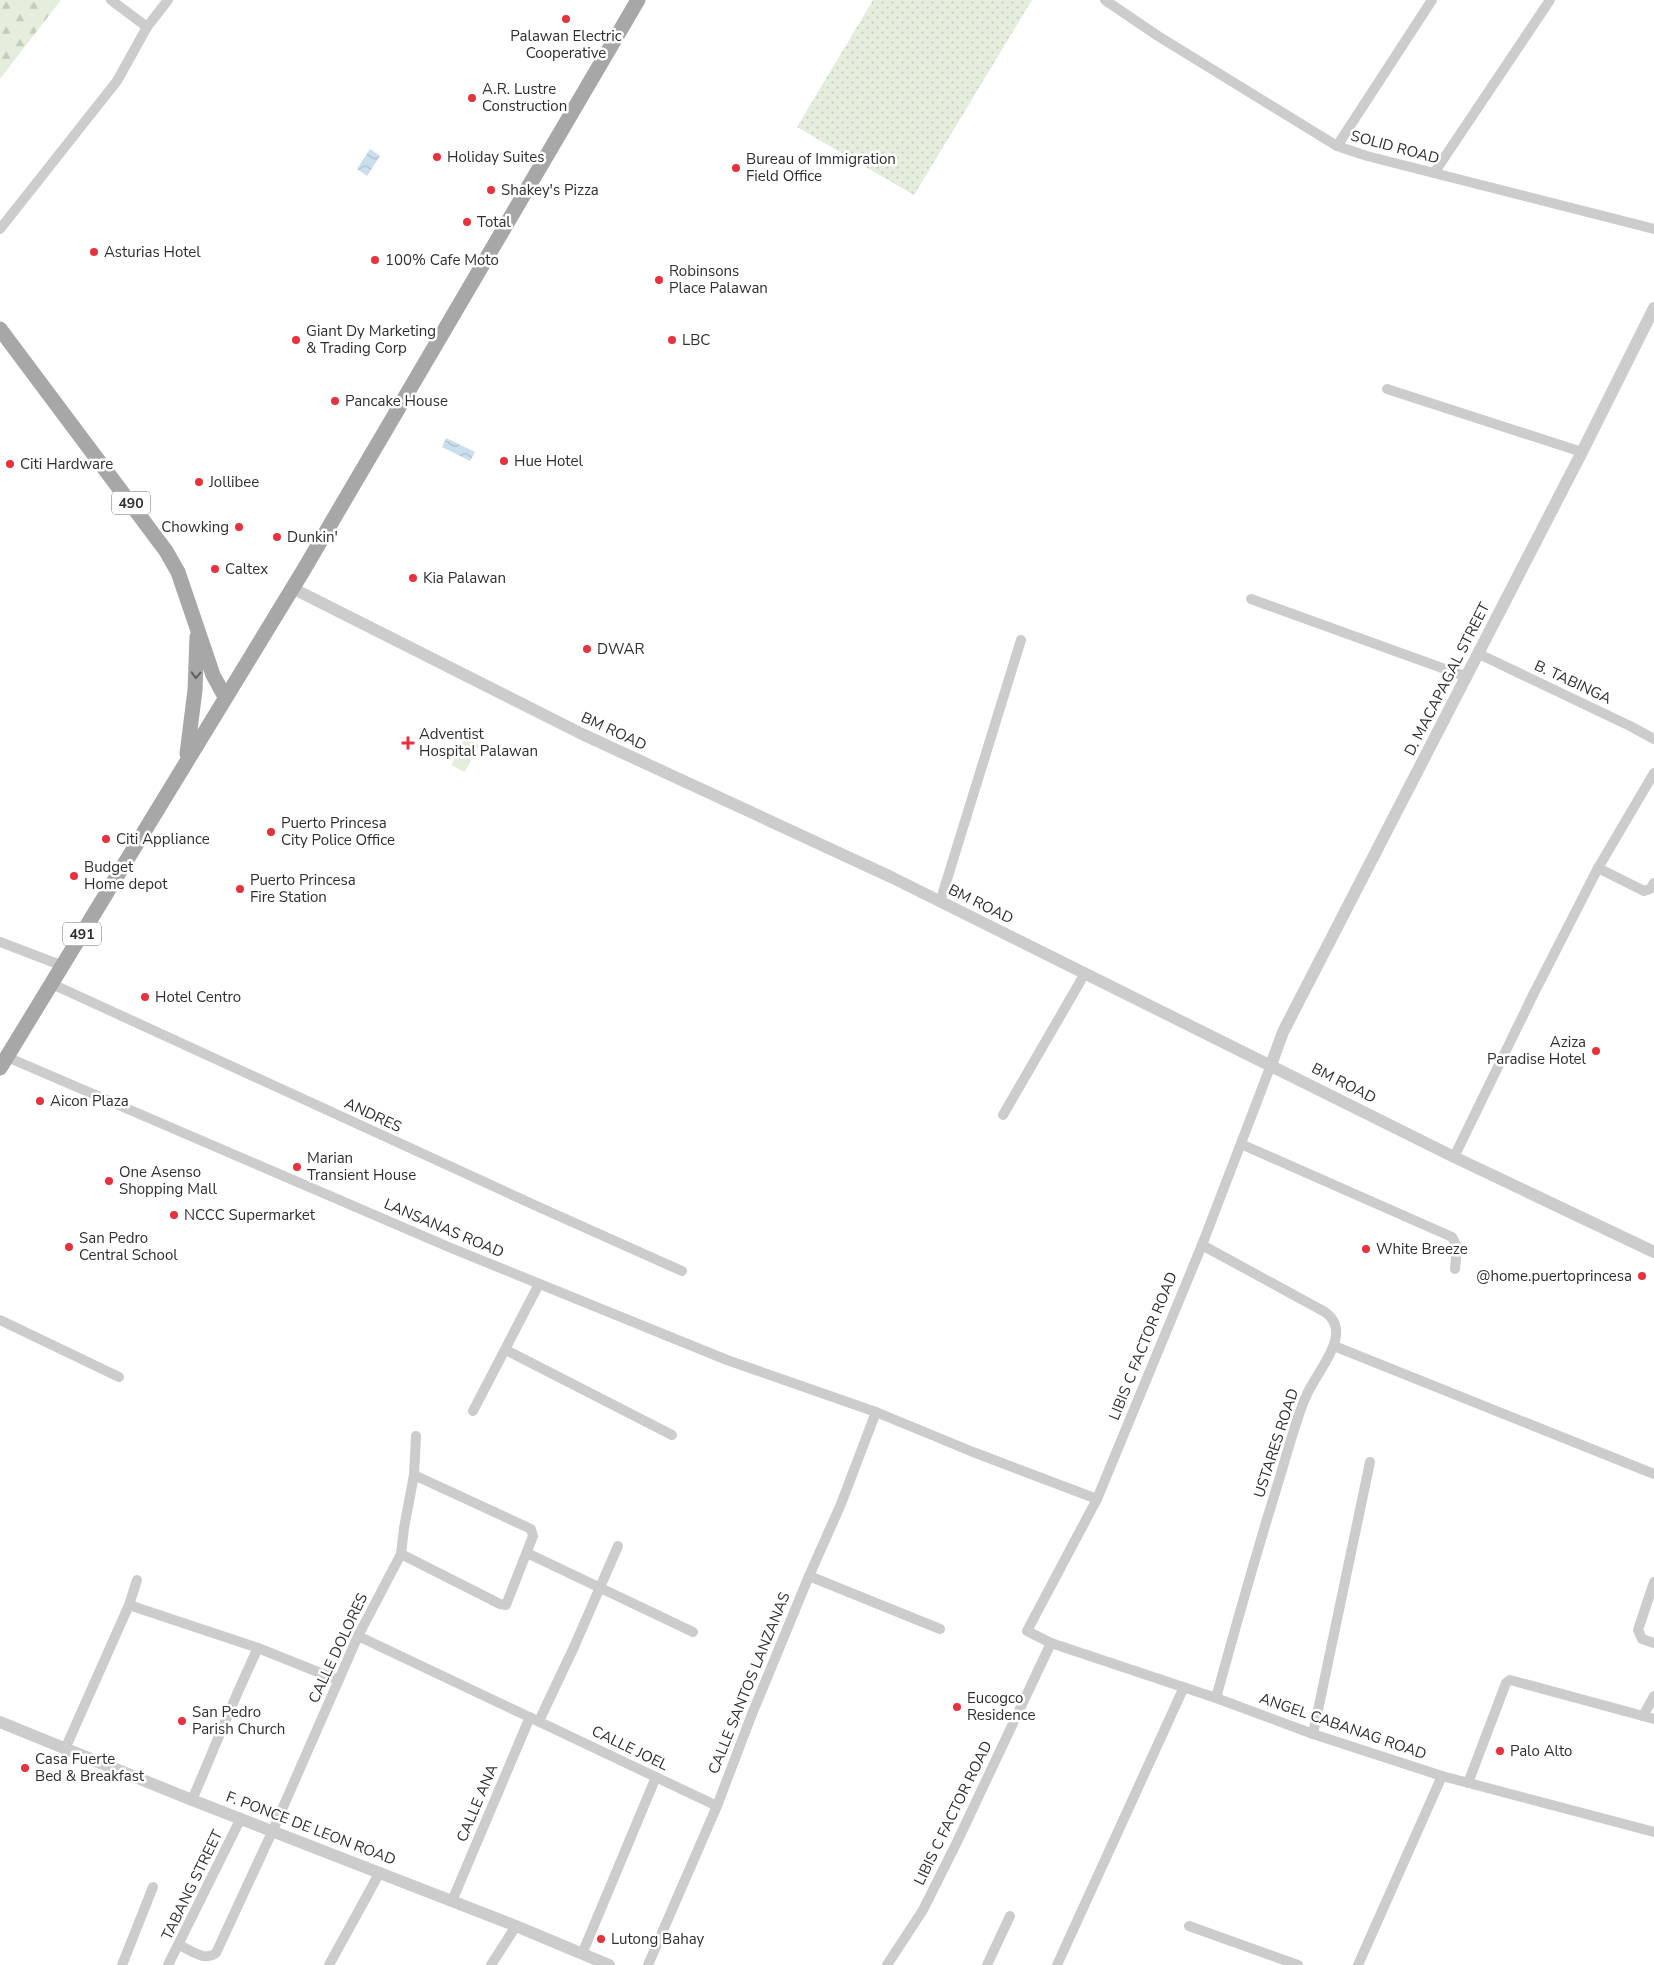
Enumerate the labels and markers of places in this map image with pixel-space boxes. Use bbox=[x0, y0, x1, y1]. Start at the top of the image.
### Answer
marker: Palawan Electric Cooperative bbox=[560, 13, 572, 25]
place label: Palawan Electric Cooperative bbox=[510, 26, 622, 63]
place label: A.R. Lustre Construction bbox=[482, 79, 567, 116]
marker: A.R. Lustre Construction bbox=[466, 92, 478, 104]
place label: Holiday Suites bbox=[447, 147, 544, 167]
place label: Bureau of Immigration Field Office bbox=[746, 149, 896, 186]
marker: Holiday Suites bbox=[431, 151, 443, 163]
marker: Bureau of Immigration Field Office bbox=[730, 162, 742, 174]
place label: Shakey's Pizza bbox=[501, 180, 599, 200]
marker: Shakey's Pizza bbox=[485, 184, 497, 196]
place label: Total bbox=[477, 212, 511, 232]
marker: Total bbox=[461, 216, 473, 228]
place label: Asturias Hotel bbox=[104, 242, 201, 262]
marker: Asturias Hotel bbox=[88, 246, 100, 258]
place label: 100% Cafe Moto bbox=[385, 250, 499, 270]
marker: 100% Cafe Moto bbox=[369, 254, 381, 266]
place label: Robinsons Place Palawan bbox=[669, 261, 768, 298]
marker: Robinsons Place Palawan bbox=[653, 274, 665, 286]
place label: Giant Dy Marketing & Trading Corp bbox=[306, 321, 436, 358]
place label: LBC bbox=[682, 330, 710, 350]
marker: Giant Dy Marketing & Trading Corp bbox=[290, 334, 302, 346]
marker: LBC bbox=[666, 334, 678, 346]
place label: Pancake House bbox=[345, 391, 448, 411]
marker: Pancake House bbox=[329, 395, 341, 407]
place label: Hue Hotel bbox=[514, 451, 584, 471]
place label: Citi Hardware bbox=[20, 454, 113, 474]
marker: Hue Hotel bbox=[498, 455, 510, 467]
marker: Citi Hardware bbox=[4, 458, 16, 470]
place label: Jollibee bbox=[208, 472, 259, 492]
marker: Jollibee bbox=[193, 476, 205, 488]
place label: Chowking bbox=[161, 517, 229, 537]
marker: Chowking bbox=[233, 521, 245, 533]
place label: Dunkin' bbox=[287, 527, 338, 547]
marker: Dunkin' bbox=[271, 531, 283, 543]
place label: Caltex bbox=[225, 559, 268, 579]
marker: Caltex bbox=[209, 563, 221, 575]
place label: Kia Palawan bbox=[423, 568, 506, 588]
marker: Kia Palawan bbox=[407, 572, 419, 584]
place label: DWAR bbox=[597, 639, 645, 659]
marker: DWAR bbox=[581, 643, 593, 655]
place label: Adventist Hospital Palawan bbox=[419, 724, 538, 761]
marker: Adventist Hospital Palawan bbox=[401, 736, 415, 750]
place label: Puerto Princesa City Police Office bbox=[281, 813, 395, 850]
marker: Puerto Princesa City Police Office bbox=[265, 826, 277, 838]
place label: Citi Appliance bbox=[116, 829, 210, 849]
marker: Citi Appliance bbox=[100, 833, 112, 845]
place label: Budget Home depot bbox=[84, 857, 168, 894]
marker: Budget Home depot bbox=[68, 870, 80, 882]
place label: Puerto Princesa Fire Station bbox=[250, 870, 356, 907]
marker: Puerto Princesa Fire Station bbox=[234, 883, 246, 895]
place label: Hotel Centro bbox=[155, 987, 241, 1007]
marker: Hotel Centro bbox=[139, 991, 151, 1003]
place label: Aziza Paradise Hotel bbox=[1487, 1032, 1587, 1069]
marker: Aziza Paradise Hotel bbox=[1590, 1045, 1602, 1057]
place label: Aicon Plaza bbox=[50, 1091, 129, 1111]
marker: Aicon Plaza bbox=[34, 1095, 46, 1107]
place label: Marian Transient House bbox=[307, 1148, 416, 1185]
marker: Marian Transient House bbox=[291, 1161, 303, 1173]
place label: One Asenso Shopping Mall bbox=[119, 1162, 217, 1199]
marker: One Asenso Shopping Mall bbox=[103, 1175, 115, 1187]
place label: NCCC Supermarket bbox=[184, 1205, 316, 1225]
marker: NCCC Supermarket bbox=[168, 1209, 180, 1221]
place label: San Pedro Central School bbox=[79, 1228, 178, 1265]
place label: White Breeze bbox=[1376, 1239, 1468, 1259]
marker: San Pedro Central School bbox=[63, 1241, 75, 1253]
marker: White Breeze bbox=[1360, 1243, 1372, 1255]
place label: @home.puertoprincesa bbox=[1476, 1266, 1632, 1286]
marker: @home.puertoprincesa bbox=[1636, 1270, 1648, 1282]
place label: Eucogco Residence bbox=[967, 1688, 1036, 1725]
marker: Eucogco Residence bbox=[951, 1701, 963, 1713]
place label: San Pedro Parish Church bbox=[192, 1702, 285, 1739]
marker: San Pedro Parish Church bbox=[176, 1715, 188, 1727]
place label: Palo Alto bbox=[1510, 1741, 1572, 1761]
marker: Palo Alto bbox=[1494, 1745, 1506, 1757]
place label: Casa Fuerte Bed & Breakfast bbox=[35, 1749, 145, 1786]
marker: Casa Fuerte Bed & Breakfast bbox=[19, 1762, 31, 1774]
place label: Lutong Bahay bbox=[611, 1929, 705, 1949]
marker: Lutong Bahay bbox=[595, 1933, 607, 1945]

